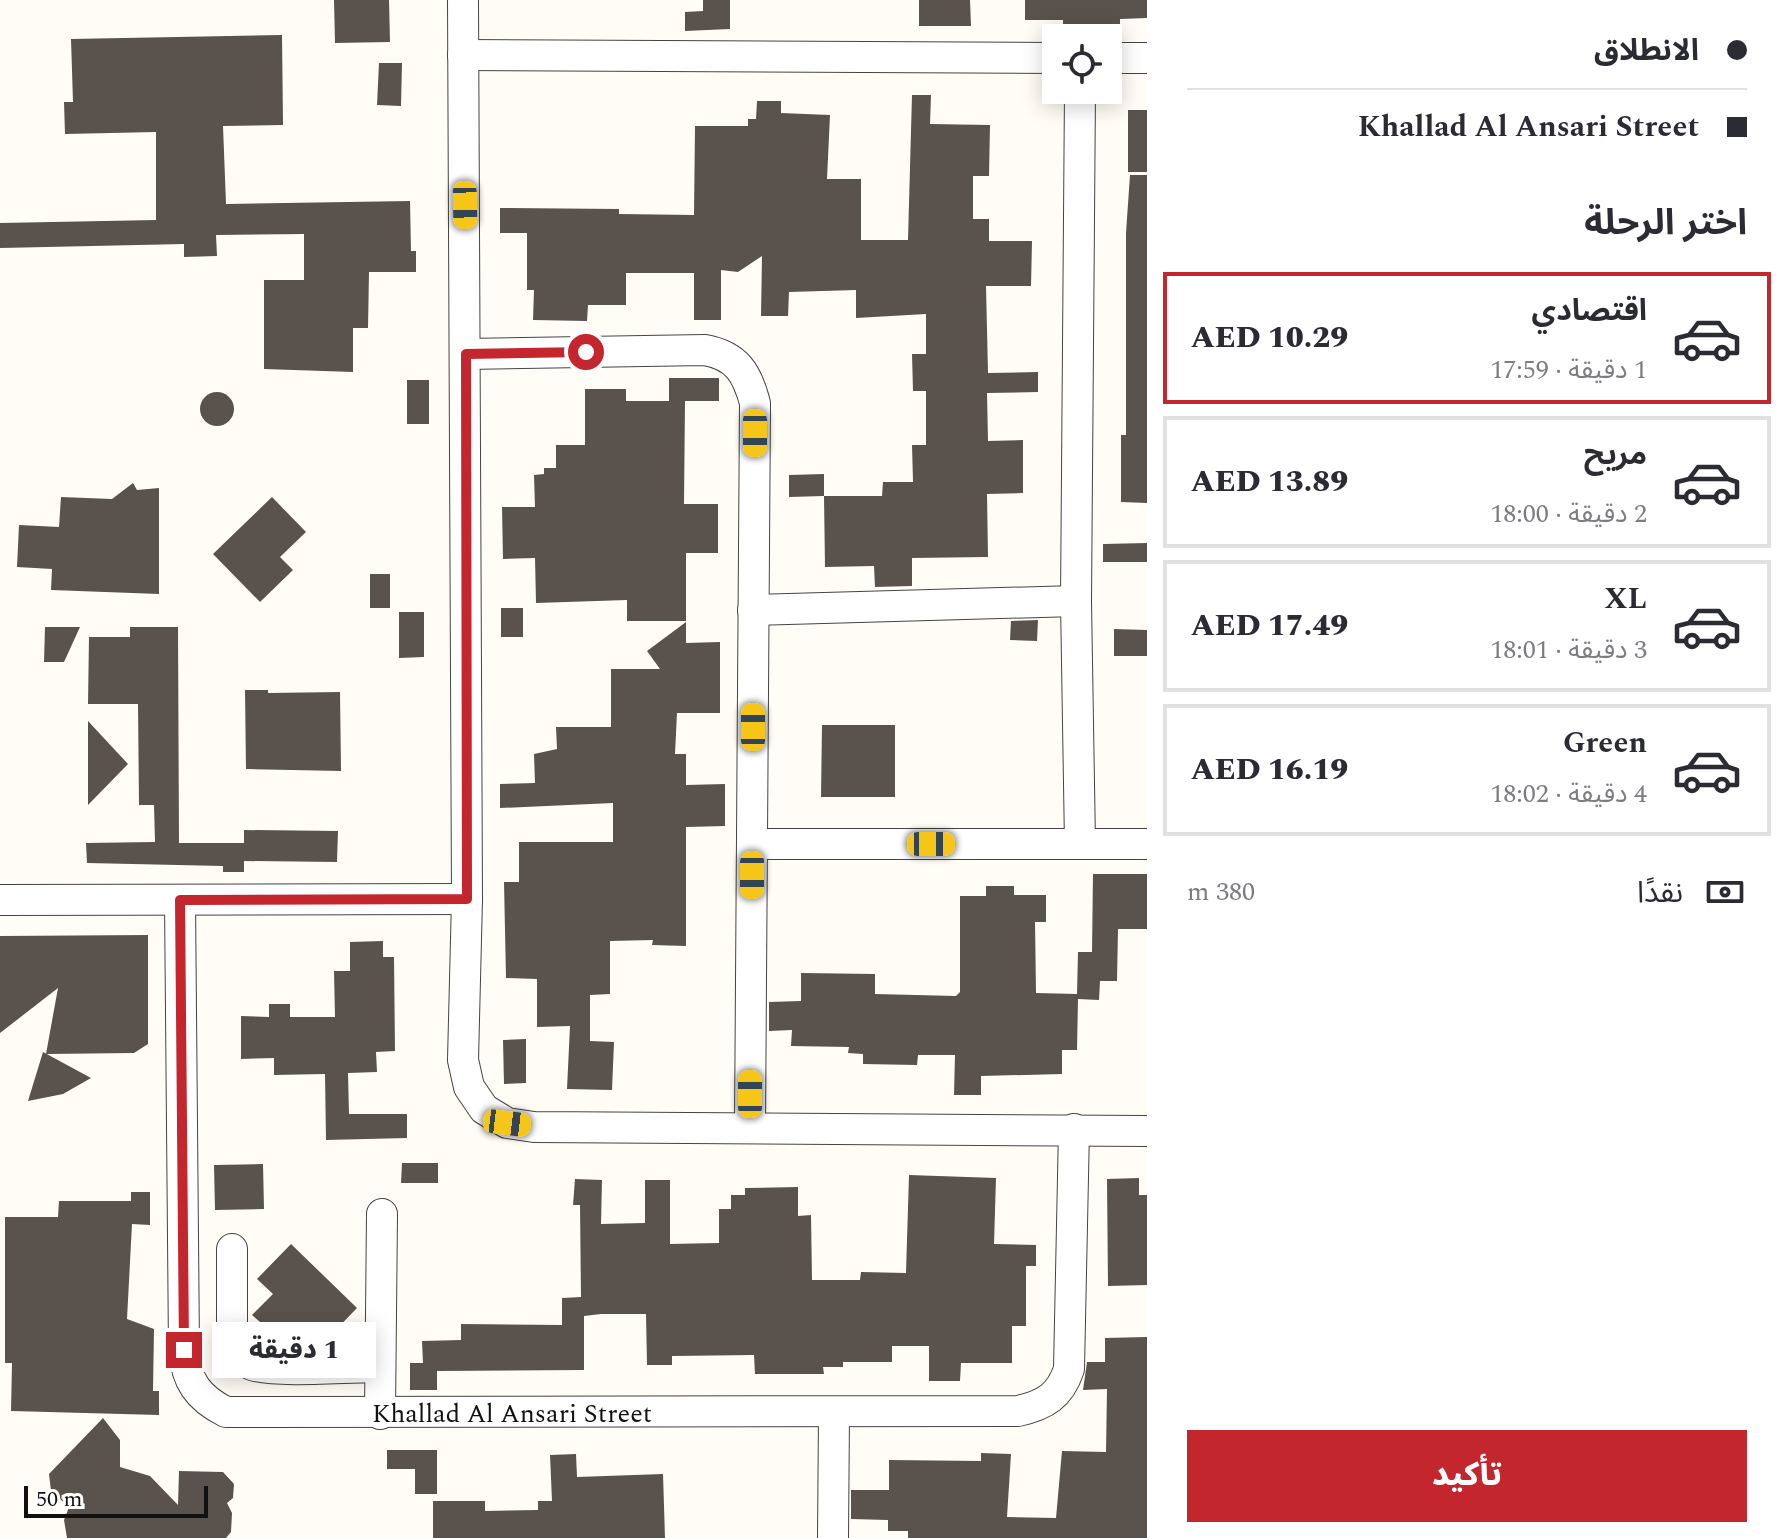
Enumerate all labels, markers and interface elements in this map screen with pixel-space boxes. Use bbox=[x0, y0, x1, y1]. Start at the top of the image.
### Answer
map controls bbox=[1042, 24, 1122, 104]
button: locate bbox=[1042, 24, 1122, 104]
text: الانطلاق bbox=[1594, 28, 1699, 74]
text: Khallad Al Ansari Street bbox=[1358, 104, 1699, 150]
car bbox=[453, 181, 477, 229]
text: اختر الرحلة bbox=[1584, 196, 1747, 251]
text: اقتصادي bbox=[1532, 288, 1647, 334]
icon: car bbox=[1671, 302, 1743, 374]
text: AED 10.29 bbox=[1191, 315, 1348, 361]
route start bbox=[568, 334, 604, 370]
text: 1 دقيقة · 17:59 bbox=[1490, 350, 1647, 390]
car bbox=[743, 409, 767, 457]
text: مريح bbox=[1584, 432, 1647, 478]
icon: car bbox=[1671, 446, 1743, 518]
text: AED 13.89 bbox=[1191, 459, 1348, 505]
text: 2 دقيقة · 18:00 bbox=[1490, 494, 1647, 534]
text: XL bbox=[1604, 576, 1647, 622]
icon: car bbox=[1671, 590, 1743, 662]
text: AED 17.49 bbox=[1191, 603, 1348, 649]
text: 3 دقيقة · 18:01 bbox=[1490, 630, 1647, 670]
car bbox=[741, 703, 765, 751]
text: Green bbox=[1563, 720, 1647, 766]
icon: car bbox=[1671, 734, 1743, 806]
text: AED 16.19 bbox=[1191, 747, 1348, 793]
text: 4 دقيقة · 18:02 bbox=[1490, 774, 1647, 814]
car bbox=[907, 832, 955, 856]
car bbox=[740, 851, 764, 899]
text: نقدًا bbox=[1637, 870, 1683, 916]
icon: cash bbox=[1703, 870, 1747, 914]
text: 380 m bbox=[1187, 872, 1255, 912]
car bbox=[738, 1070, 762, 1118]
car bbox=[482, 1108, 532, 1138]
callout: 1 دقيقة bbox=[212, 1322, 376, 1378]
text: 1 دقيقة bbox=[249, 1330, 339, 1370]
route end bbox=[166, 1332, 202, 1368]
street label: Khallad Al Ansari Street bbox=[372, 1394, 652, 1434]
button: تأكيد bbox=[1187, 1430, 1747, 1522]
scale bar bbox=[24, 1482, 208, 1518]
text: 50 m bbox=[36, 1483, 82, 1516]

